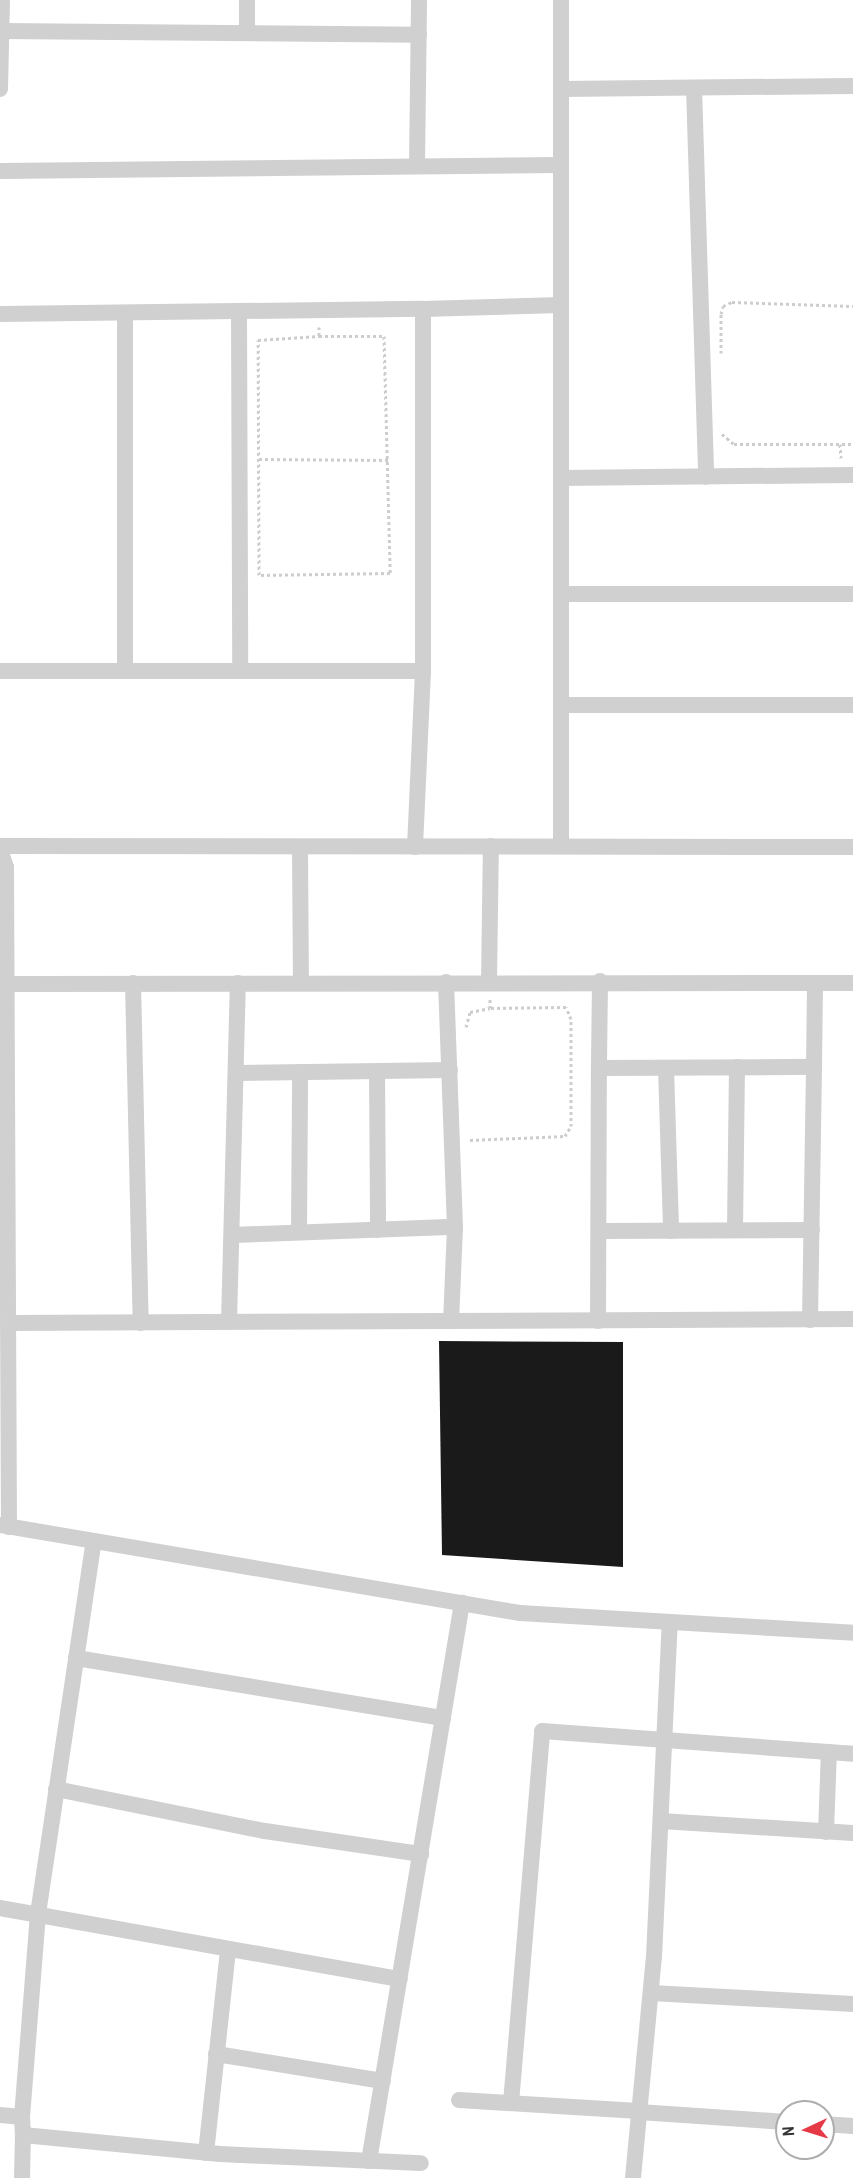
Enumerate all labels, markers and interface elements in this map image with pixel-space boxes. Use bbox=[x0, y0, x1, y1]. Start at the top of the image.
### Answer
north arrow bbox=[775, 2100, 835, 2160]
text: N bbox=[779, 2126, 798, 2137]

